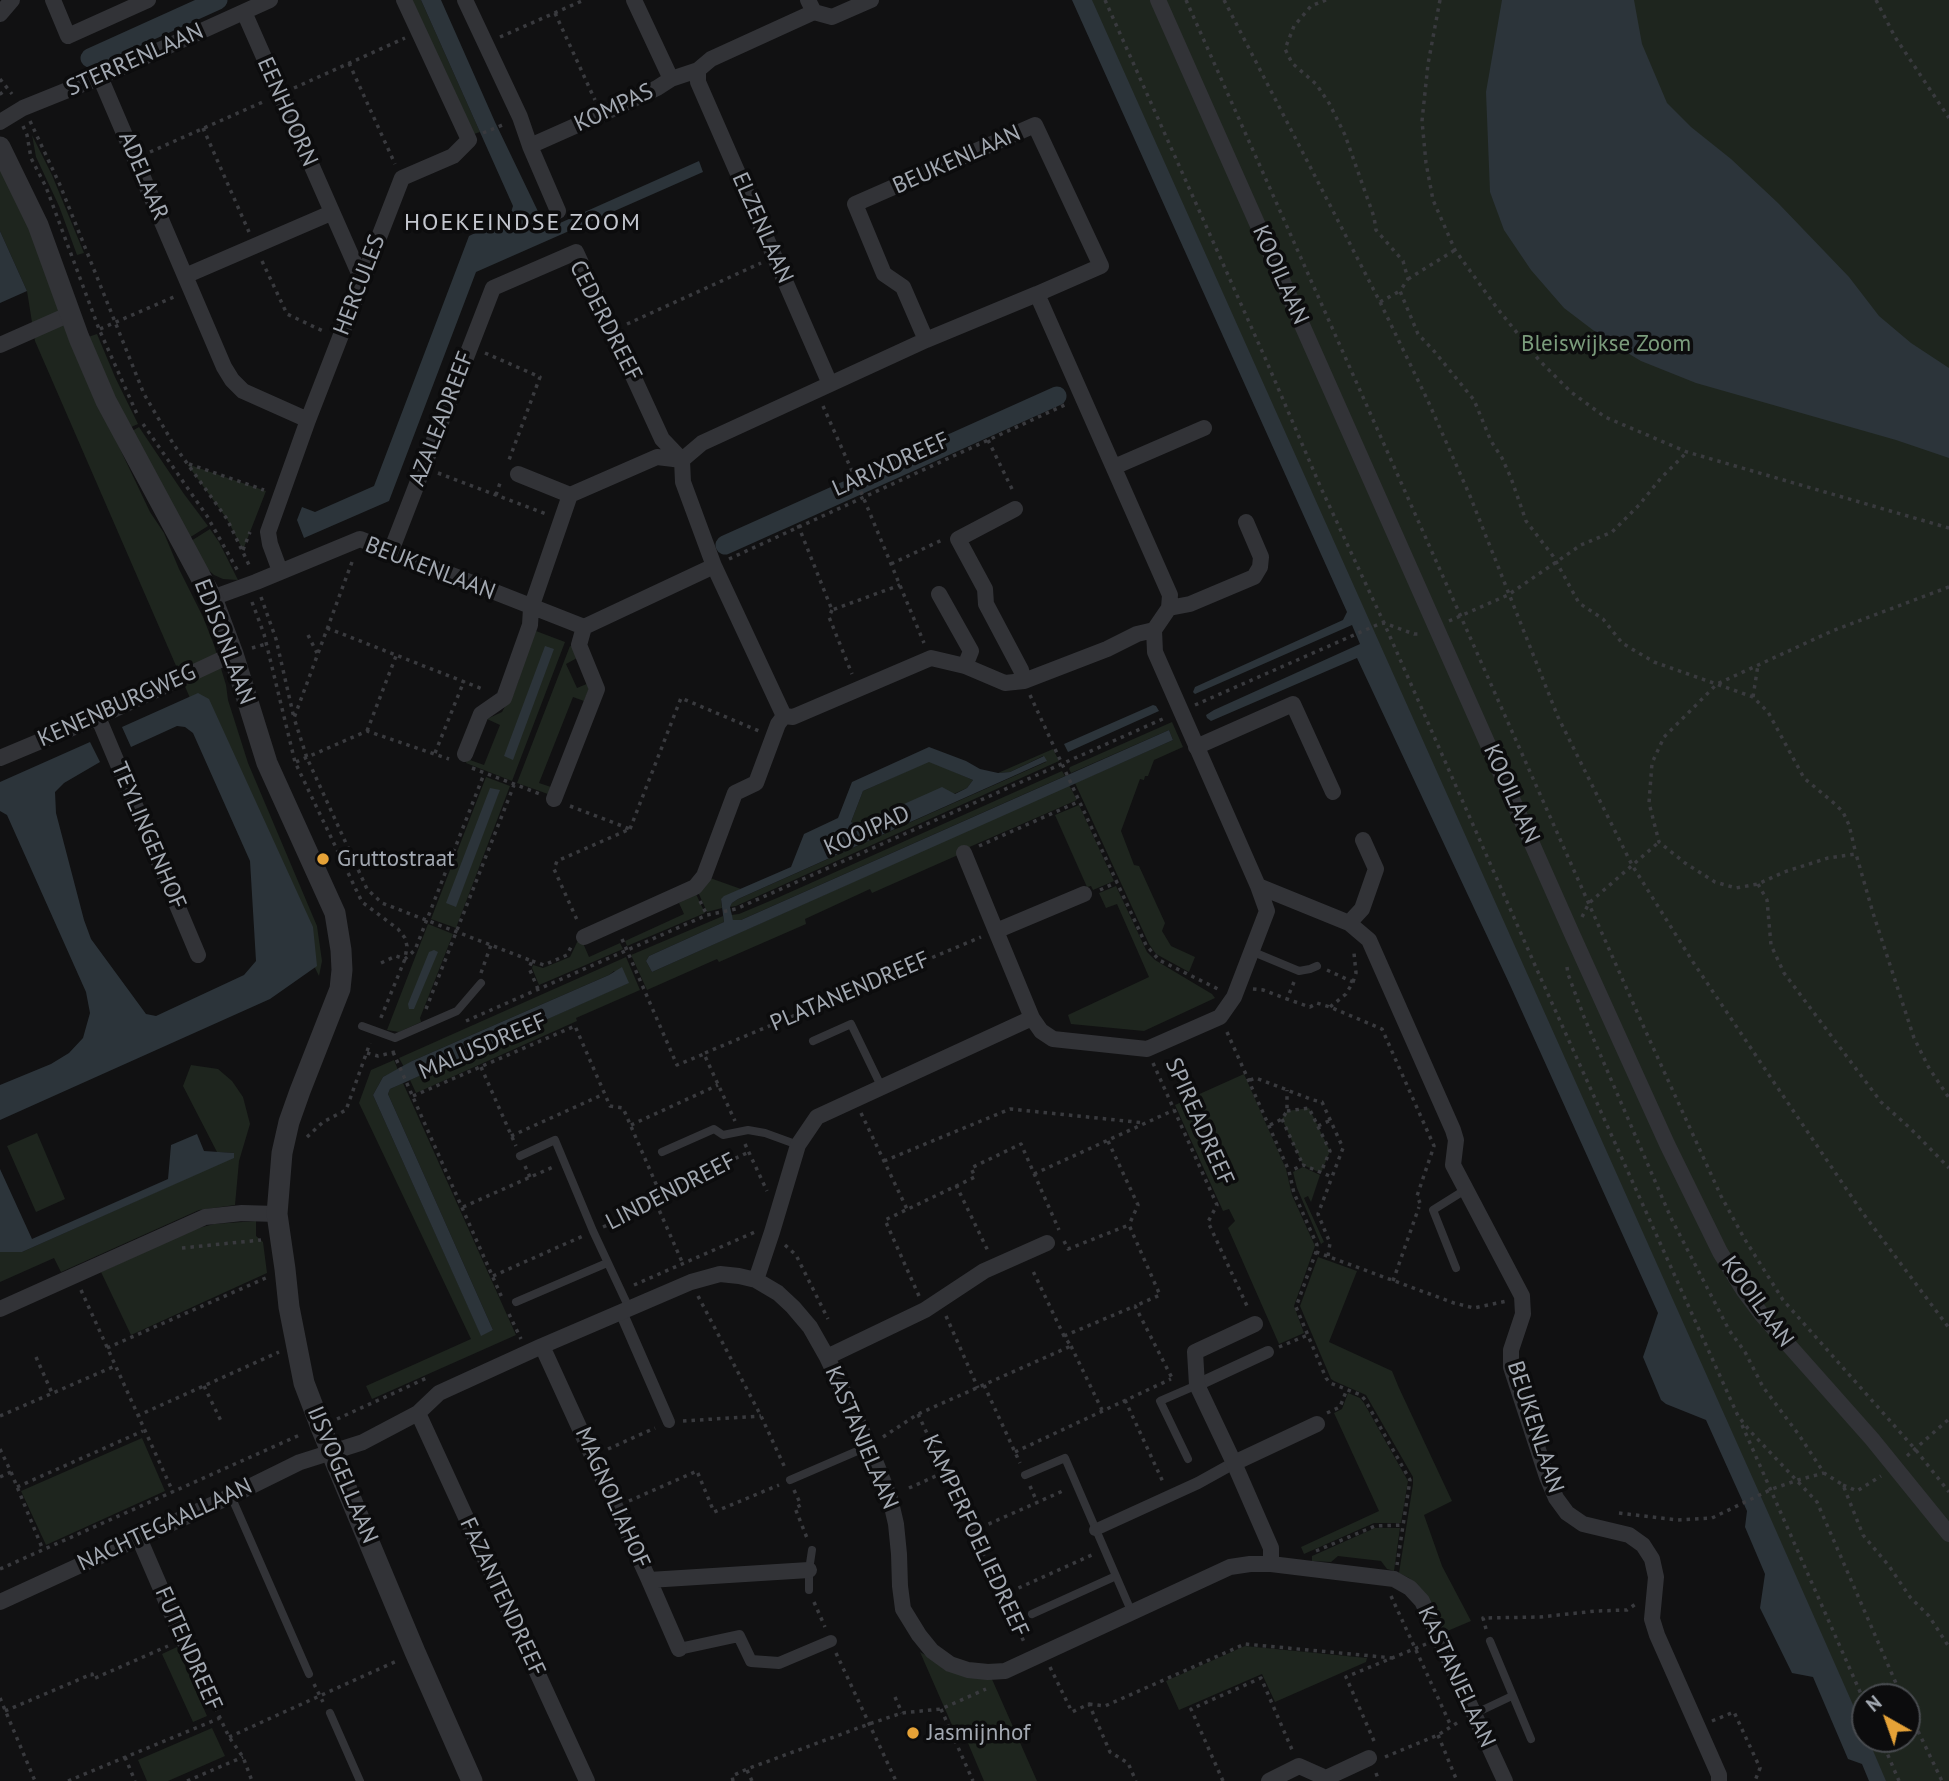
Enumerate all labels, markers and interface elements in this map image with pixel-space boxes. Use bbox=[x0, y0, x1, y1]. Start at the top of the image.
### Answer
street label: STERRENLAAN bbox=[62, 18, 208, 102]
street label: EENHOORN bbox=[251, 53, 323, 171]
street label: KOMPAS bbox=[570, 78, 658, 138]
street label: BEUKENLAAN bbox=[889, 120, 1025, 200]
street label: ADELAAR bbox=[112, 128, 174, 224]
street label: ELZENLAAN bbox=[725, 168, 799, 288]
district label: HOEKEINDSE ZOOM bbox=[406, 209, 640, 237]
street label: KOOILAAN bbox=[1246, 221, 1314, 329]
street label: HERCULES bbox=[328, 231, 392, 339]
street label: CEDERDREEF bbox=[563, 256, 647, 386]
park label: Bleiswijkse Zoom bbox=[1521, 330, 1691, 358]
street label: AZALEADREEF bbox=[404, 348, 480, 490]
street label: LARIXDREEF bbox=[828, 427, 954, 503]
street label: BEUKENLAAN bbox=[361, 532, 499, 606]
street label: EDISONLAAN bbox=[187, 575, 261, 709]
street label: KENENBURGWEG bbox=[34, 659, 200, 753]
street label: KOOILAAN bbox=[1477, 740, 1545, 848]
street label: TEYLINGENHOF bbox=[105, 758, 191, 914]
street label: KOOIPAD bbox=[820, 800, 914, 862]
place label: Gruttostraat bbox=[337, 845, 455, 873]
marker: Gruttostraat bbox=[315, 851, 331, 867]
street label: PLATANENDREEF bbox=[766, 946, 934, 1038]
street label: MALUSDREEF bbox=[415, 1008, 551, 1086]
street label: SPIREADREEF bbox=[1159, 1054, 1239, 1190]
street label: LINDENDREEF bbox=[601, 1147, 741, 1237]
street label: KOOILAAN bbox=[1715, 1251, 1799, 1353]
street label: BEUKENLAAN bbox=[1501, 1358, 1569, 1496]
street label: KASTANJELAAN bbox=[818, 1362, 904, 1514]
street label: IJSVOGELLAAN bbox=[301, 1402, 383, 1548]
street label: MAGNOLIAHOF bbox=[569, 1423, 655, 1573]
street label: KAMPERFOELIEDREEF bbox=[916, 1430, 1034, 1642]
street label: NACHTEGAALLAAN bbox=[73, 1472, 257, 1578]
street label: FAZANTENDREEF bbox=[453, 1513, 551, 1681]
street label: FUTENDREEF bbox=[148, 1583, 228, 1715]
street label: KASTANJELAAN bbox=[1411, 1602, 1501, 1752]
north arrow bbox=[1851, 1683, 1921, 1753]
text: N bbox=[1861, 1690, 1886, 1717]
place label: Jasmijnhof bbox=[927, 1719, 1030, 1747]
marker: Jasmijnhof bbox=[905, 1725, 921, 1741]

